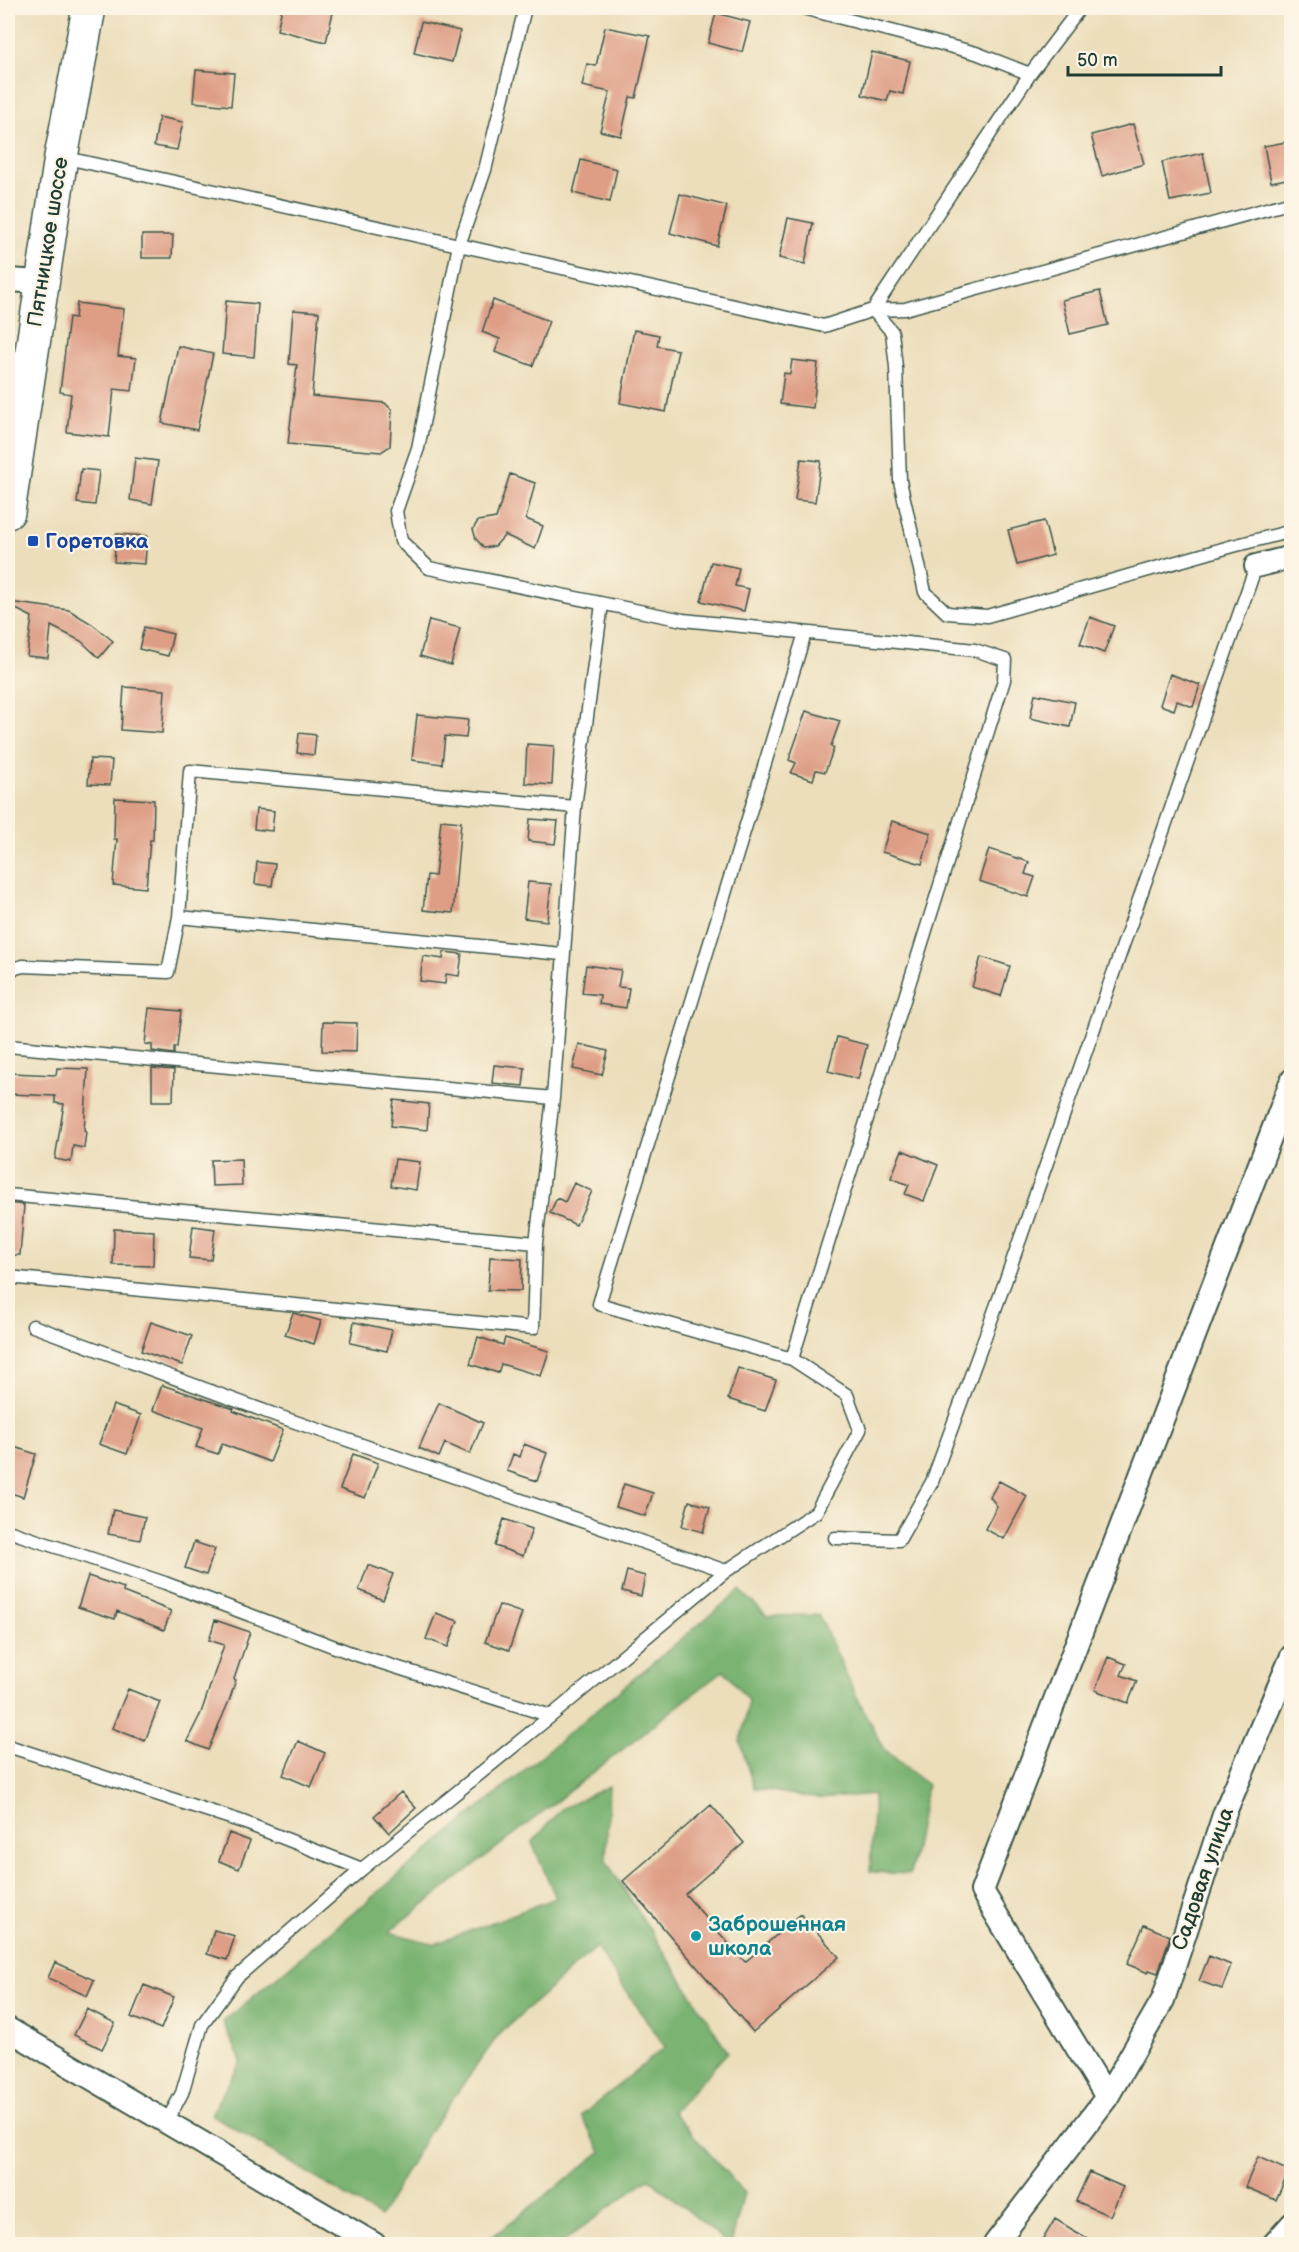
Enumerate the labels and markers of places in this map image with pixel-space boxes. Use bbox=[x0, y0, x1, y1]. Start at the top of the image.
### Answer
place label: Горетовка bbox=[45, 529, 149, 554]
marker: Горетовка bbox=[26, 534, 40, 548]
place label: Заброшенная школа bbox=[708, 1912, 846, 1961]
marker: Заброшенная школа bbox=[689, 1929, 703, 1943]

